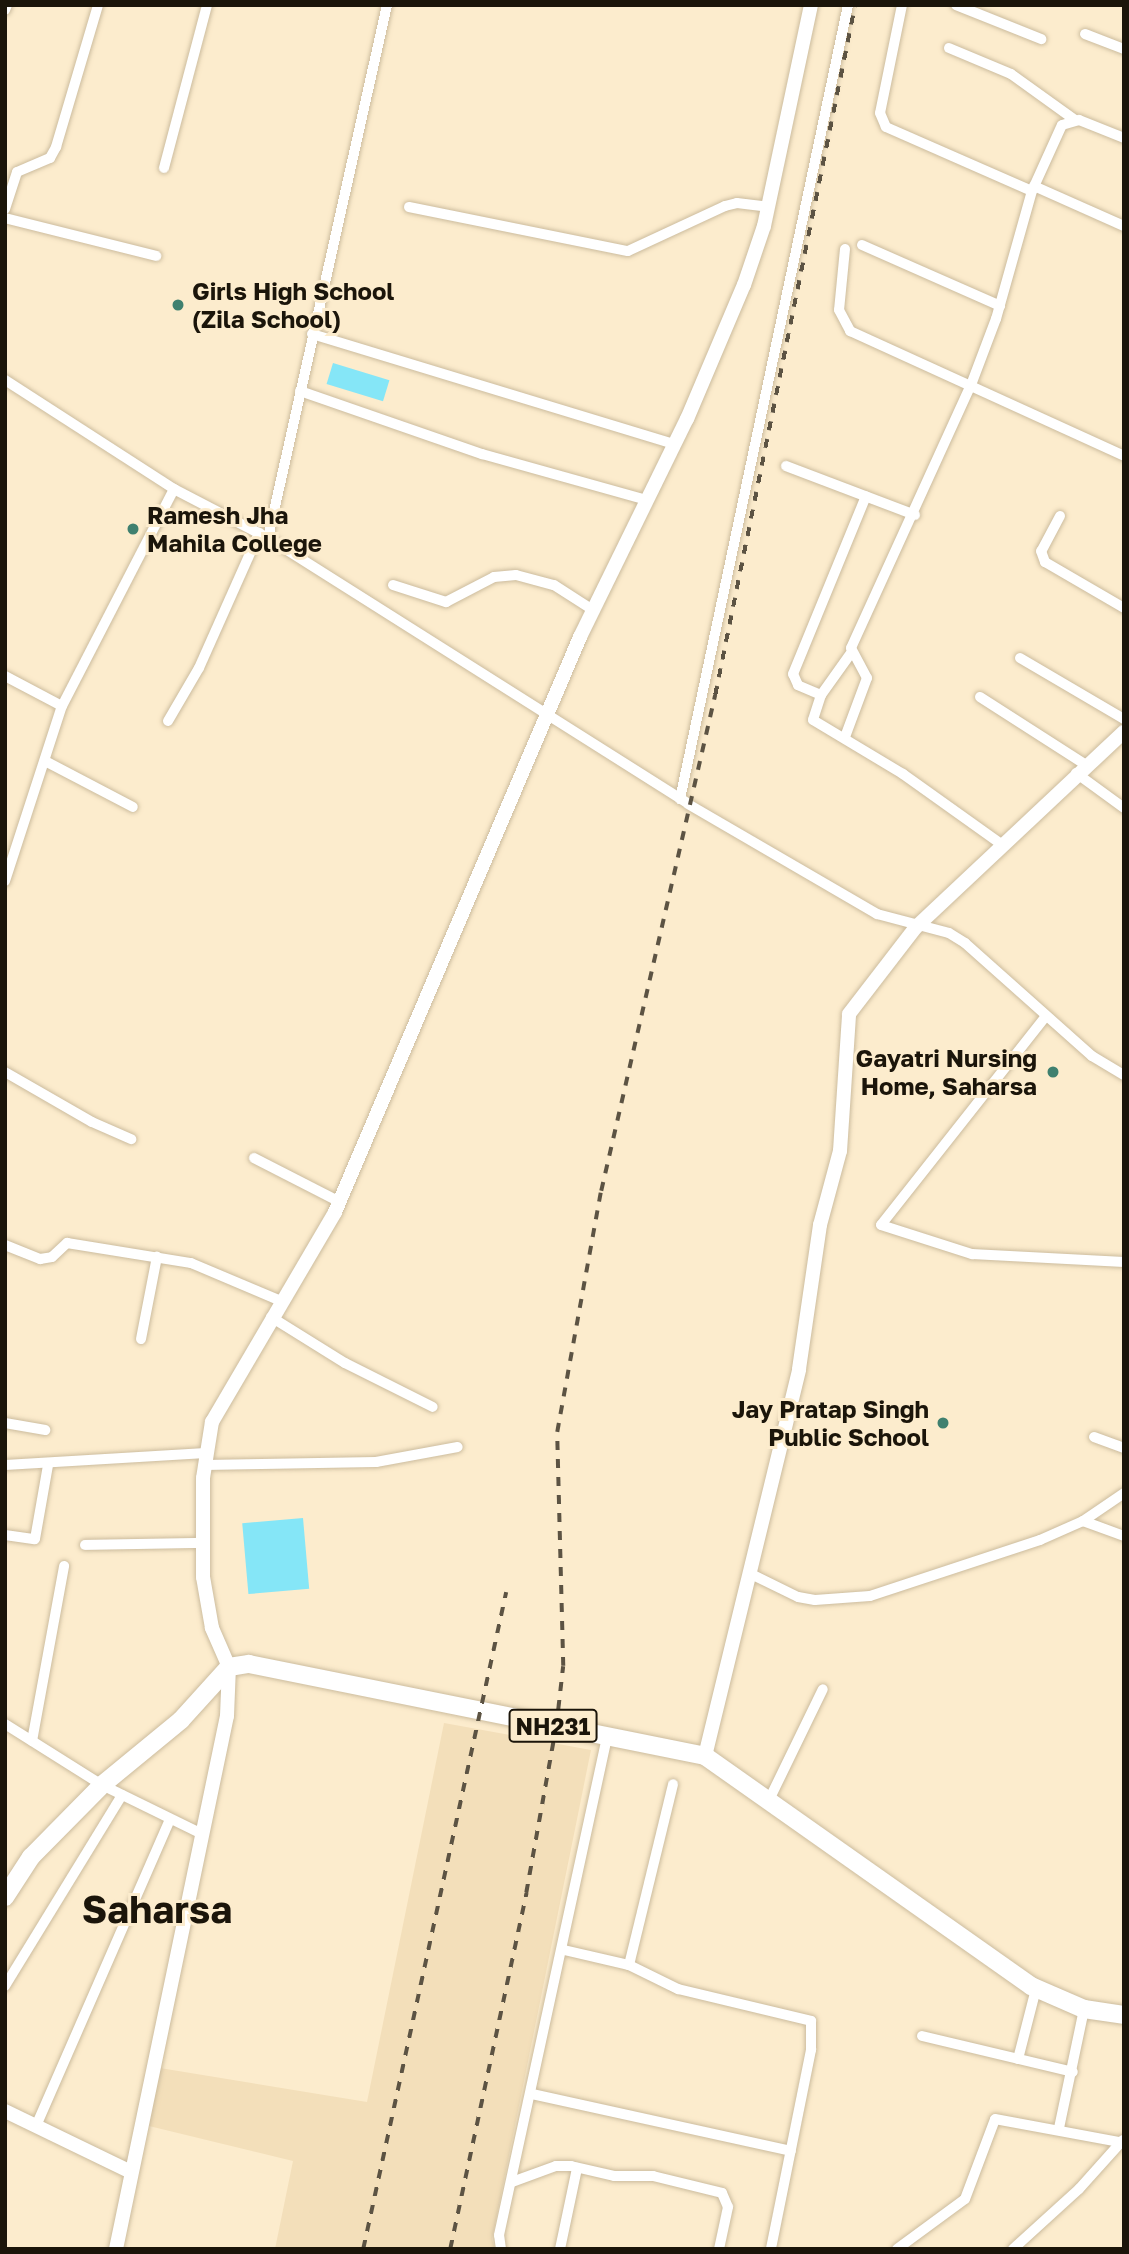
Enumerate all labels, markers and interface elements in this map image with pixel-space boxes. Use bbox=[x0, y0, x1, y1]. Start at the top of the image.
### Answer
place label: Girls High School (Zila School) bbox=[192, 277, 394, 333]
marker: Girls High School (Zila School) bbox=[170, 297, 186, 313]
place label: Ramesh Jha Mahila College bbox=[147, 501, 322, 557]
marker: Ramesh Jha Mahila College bbox=[125, 521, 141, 537]
place label: Gayatri Nursing Home, Saharsa bbox=[856, 1044, 1037, 1100]
marker: Gayatri Nursing Home, Saharsa bbox=[1043, 1062, 1063, 1082]
place label: Jay Pratap Singh Public School bbox=[732, 1395, 929, 1451]
marker: Jay Pratap Singh Public School bbox=[935, 1415, 951, 1431]
road number: NH231 bbox=[508, 1707, 598, 1746]
district label: Saharsa bbox=[82, 1886, 232, 1932]

